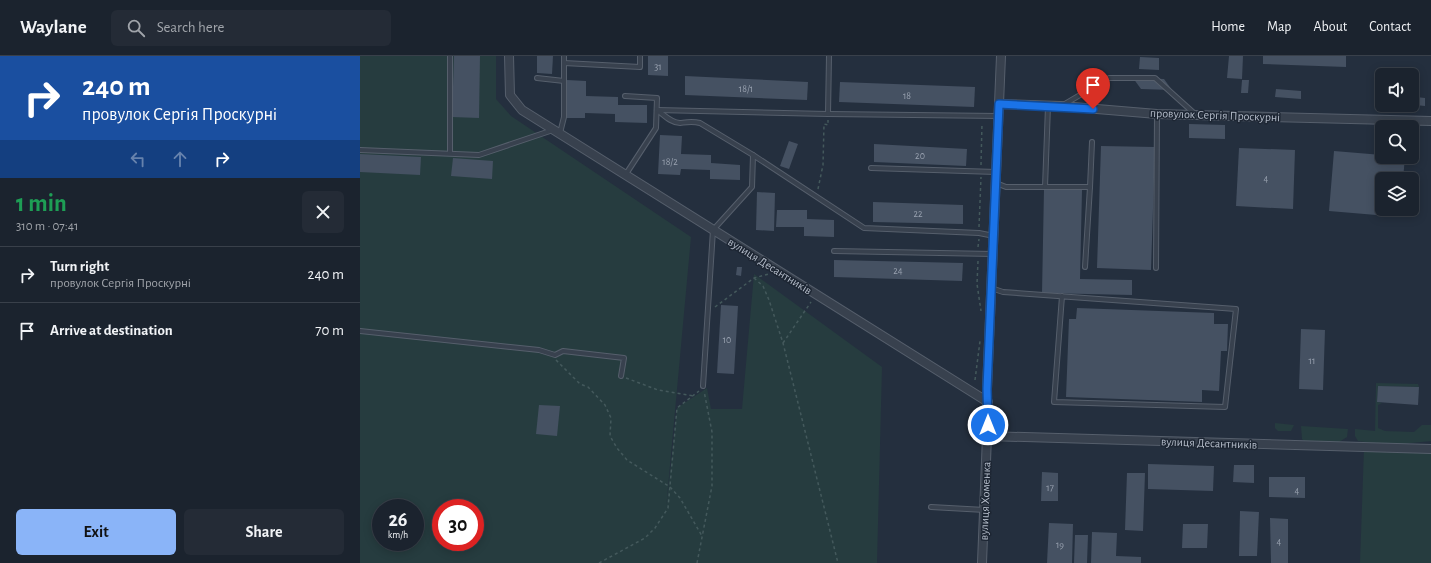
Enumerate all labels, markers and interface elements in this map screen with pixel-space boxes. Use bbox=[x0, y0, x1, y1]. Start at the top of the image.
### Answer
search box bbox=[111, 10, 391, 46]
icon: search bbox=[125, 17, 147, 39]
text: Waylane bbox=[20, 18, 87, 37]
text: Search here bbox=[157, 20, 224, 35]
text: Home bbox=[1211, 20, 1245, 34]
text: Map bbox=[1267, 20, 1291, 34]
text: About bbox=[1313, 20, 1347, 34]
text: Contact bbox=[1369, 20, 1411, 34]
house number: 31 bbox=[654, 62, 662, 72]
pin bbox=[1076, 68, 1110, 109]
map controls bbox=[1375, 68, 1419, 216]
button: sound bbox=[1375, 68, 1419, 112]
icon: right bbox=[16, 72, 68, 124]
text: 240 m bbox=[82, 73, 151, 101]
icon: arrive bbox=[1082, 74, 1104, 96]
house number: 18/1 bbox=[739, 84, 753, 94]
house number: 18 bbox=[903, 91, 911, 101]
text: провулок Сергія Проскурні bbox=[82, 106, 277, 124]
street label: провулок Сергія Проскурні bbox=[1150, 107, 1280, 124]
button: search bbox=[1375, 120, 1419, 164]
icon: left bbox=[127, 148, 149, 170]
icon: ahead bbox=[169, 148, 191, 170]
icon: right bbox=[211, 148, 233, 170]
house number: 20 bbox=[915, 151, 925, 161]
house number: 18/2 bbox=[662, 157, 678, 167]
button: layers bbox=[1375, 172, 1419, 216]
house number: 4 bbox=[1264, 174, 1269, 184]
button: close bbox=[302, 191, 344, 233]
text: 1 min bbox=[16, 192, 67, 216]
house number: 22 bbox=[913, 209, 923, 219]
text: 310 m · 07:41 bbox=[16, 220, 79, 233]
street label: вулиця Десантників bbox=[725, 235, 814, 298]
text: Turn right bbox=[50, 259, 109, 274]
icon: right bbox=[16, 264, 38, 286]
house number: 24 bbox=[893, 266, 903, 276]
text: 240 m bbox=[308, 267, 344, 282]
text: провулок Сергія Проскурні bbox=[50, 277, 191, 290]
icon: arrive bbox=[16, 320, 38, 342]
text: Arrive at destination bbox=[50, 323, 173, 338]
text: 70 m bbox=[315, 323, 344, 338]
house number: 10 bbox=[723, 335, 731, 345]
house number: 11 bbox=[1309, 356, 1315, 366]
position arrow bbox=[967, 404, 1009, 446]
street label: вулиця Десантників bbox=[1161, 435, 1258, 452]
street label: вулиця Хоменка bbox=[978, 461, 993, 541]
house number: 17 bbox=[1046, 483, 1054, 493]
house number: 4 bbox=[1295, 486, 1300, 496]
speed limit sign: 30 bbox=[432, 499, 484, 551]
button: Exit bbox=[16, 509, 176, 555]
button: Share bbox=[184, 509, 344, 555]
text: 26 bbox=[388, 510, 408, 530]
text: km/h bbox=[388, 530, 408, 540]
house number: 4 bbox=[1277, 537, 1282, 547]
house number: 19 bbox=[1056, 540, 1064, 550]

